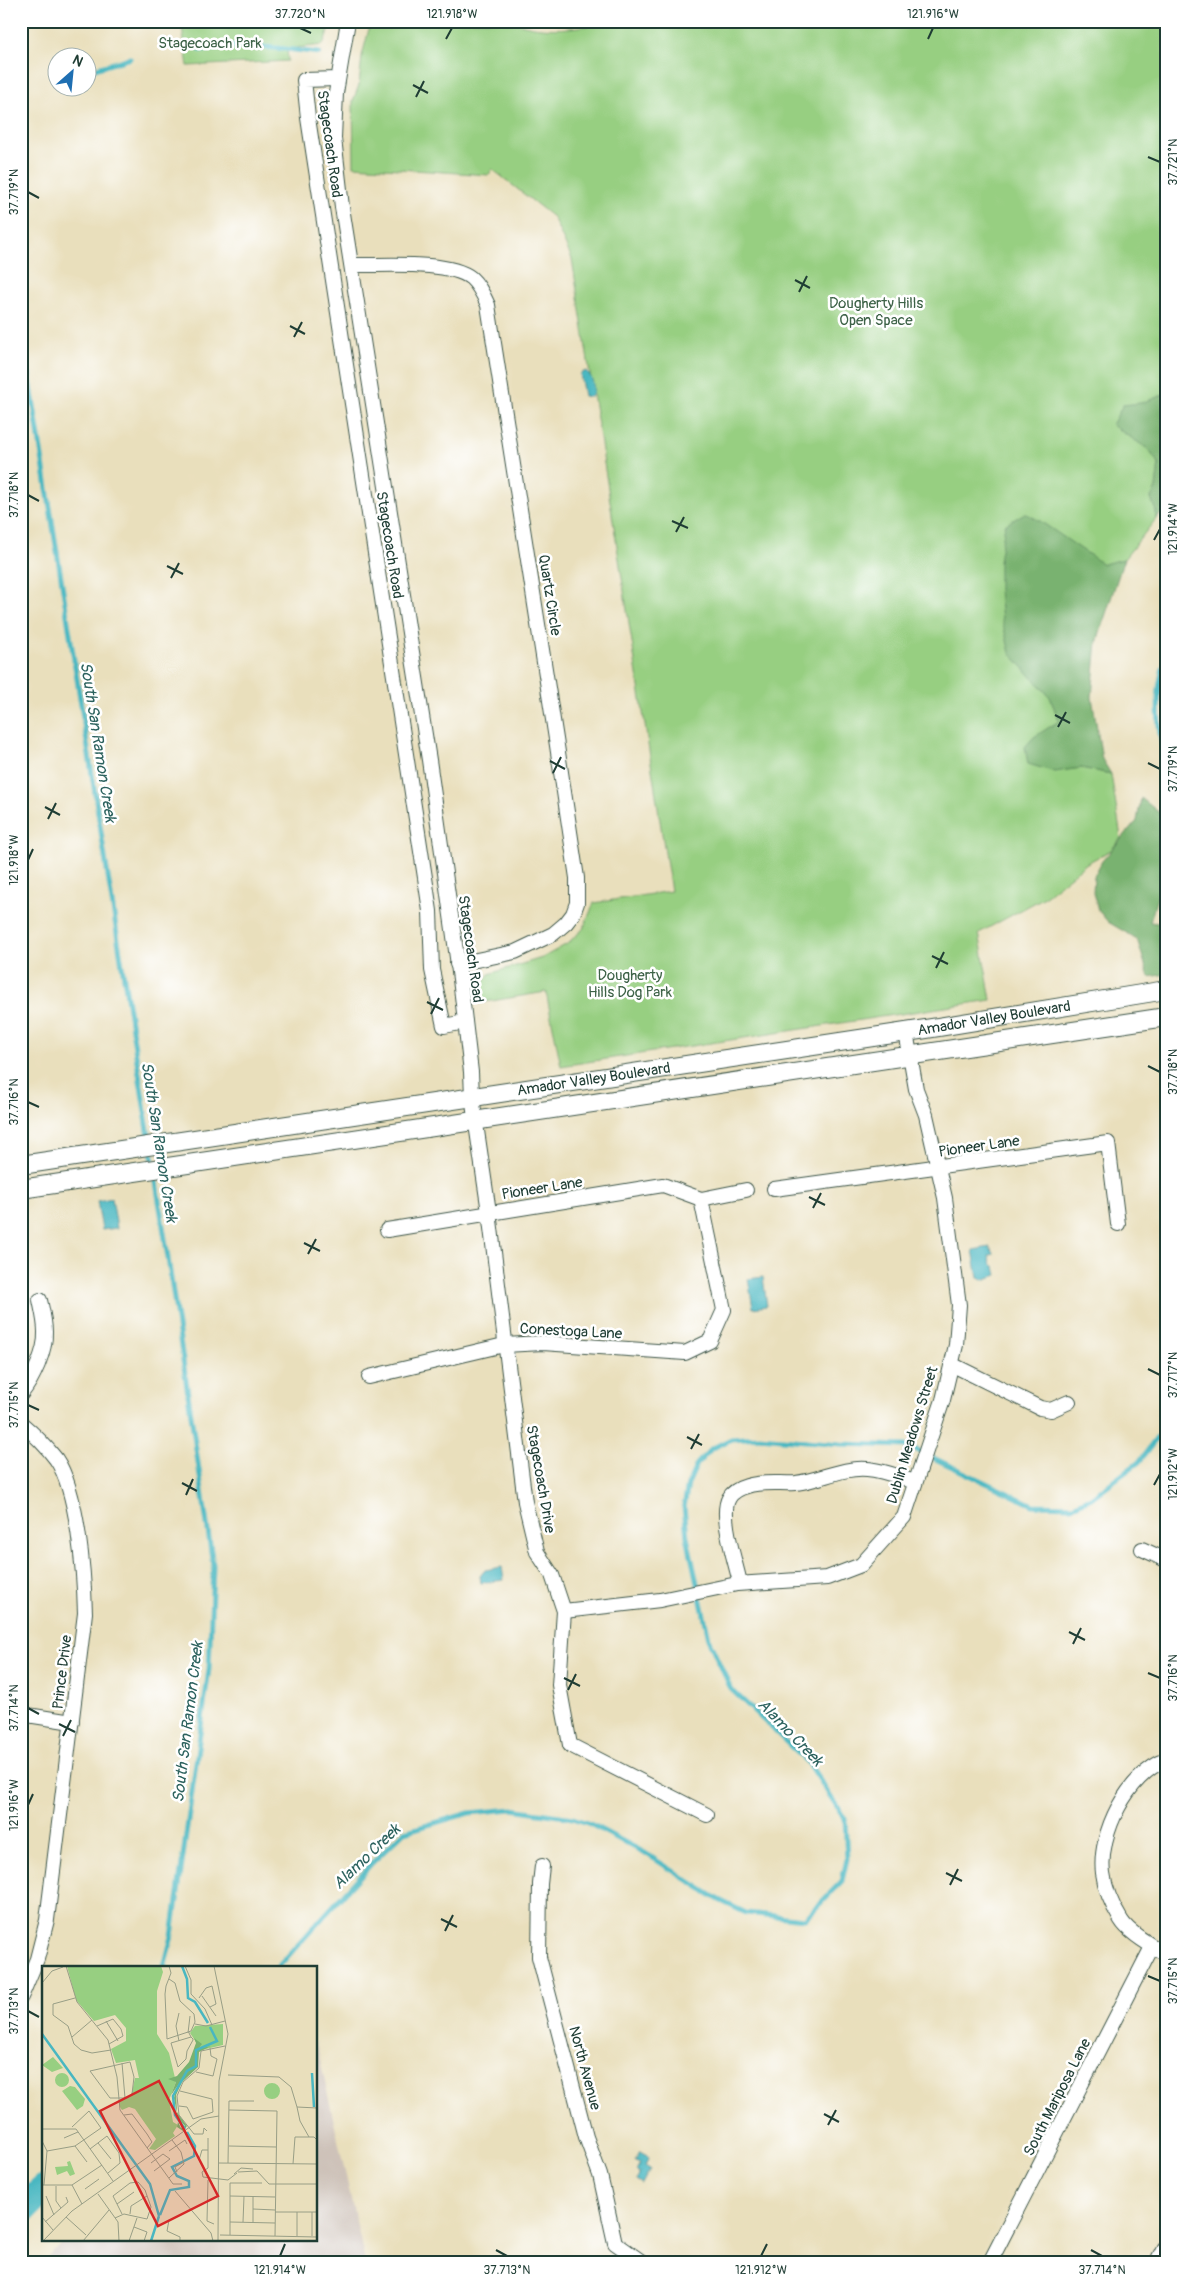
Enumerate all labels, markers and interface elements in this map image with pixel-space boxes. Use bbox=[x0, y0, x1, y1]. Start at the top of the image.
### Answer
text: 37.720°N bbox=[275, 7, 325, 22]
text: 121.918°W bbox=[426, 7, 478, 22]
text: 121.916°W bbox=[907, 7, 959, 22]
park label: Stagecoach Park bbox=[158, 34, 263, 53]
north arrow bbox=[48, 48, 98, 98]
text: N bbox=[70, 51, 86, 71]
street label: Stagecoach Road bbox=[313, 89, 346, 199]
text: 37.721°N bbox=[1166, 139, 1181, 185]
text: 37.719°N bbox=[7, 169, 22, 215]
park label: Dougherty Hills Open Space bbox=[829, 294, 923, 330]
text: 37.718°N bbox=[7, 472, 22, 518]
street label: Stagecoach Road bbox=[372, 490, 407, 600]
text: 121.914°W bbox=[1166, 503, 1181, 555]
street label: Quartz Circle bbox=[534, 553, 565, 638]
water label: South San Ramon Creek bbox=[75, 661, 121, 825]
text: 37.719°N bbox=[1166, 746, 1181, 792]
text: 121.918°W bbox=[7, 834, 22, 886]
street label: Stagecoach Road bbox=[454, 894, 487, 1004]
park label: Dougherty Hills Dog Park bbox=[588, 966, 673, 1002]
street label: Amador Valley Boulevard bbox=[916, 997, 1072, 1040]
text: 37.718°N bbox=[1166, 1049, 1181, 1095]
street label: Amador Valley Boulevard bbox=[516, 1059, 672, 1100]
water label: South San Ramon Creek bbox=[136, 1061, 182, 1225]
text: 37.716°N bbox=[7, 1078, 22, 1126]
street label: Pioneer Lane bbox=[937, 1131, 1021, 1162]
street label: Pioneer Lane bbox=[500, 1173, 584, 1204]
street label: Conestoga Lane bbox=[519, 1319, 623, 1344]
text: 37.717°N bbox=[1166, 1352, 1181, 1398]
street label: Dublin Meadows Street bbox=[883, 1363, 943, 1506]
text: 37.715°N bbox=[7, 1382, 22, 1428]
street label: Stagecoach Drive bbox=[522, 1424, 559, 1535]
text: 121.912°W bbox=[1166, 1448, 1181, 1500]
street label: Prince Drive bbox=[49, 1633, 77, 1710]
water label: South San Ramon Creek bbox=[168, 1639, 208, 1804]
text: 37.716°N bbox=[1166, 1654, 1181, 1702]
text: 37.714°N bbox=[7, 1684, 22, 1732]
water label: Alamo Creek bbox=[753, 1695, 828, 1771]
text: 121.916°W bbox=[7, 1779, 22, 1831]
water label: Alamo Creek bbox=[329, 1819, 405, 1894]
text: 37.715°N bbox=[1166, 1958, 1181, 2004]
inset map bbox=[42, 1966, 318, 2240]
text: 37.713°N bbox=[7, 1988, 22, 2034]
street label: North Avenue bbox=[564, 2024, 605, 2113]
street label: South Mariposa Lane bbox=[1020, 2035, 1096, 2159]
text: 121.914°W bbox=[254, 2263, 306, 2278]
text: 37.713°N bbox=[484, 2263, 530, 2278]
text: 121.912°W bbox=[735, 2263, 787, 2278]
text: 37.714°N bbox=[1078, 2263, 1126, 2278]

